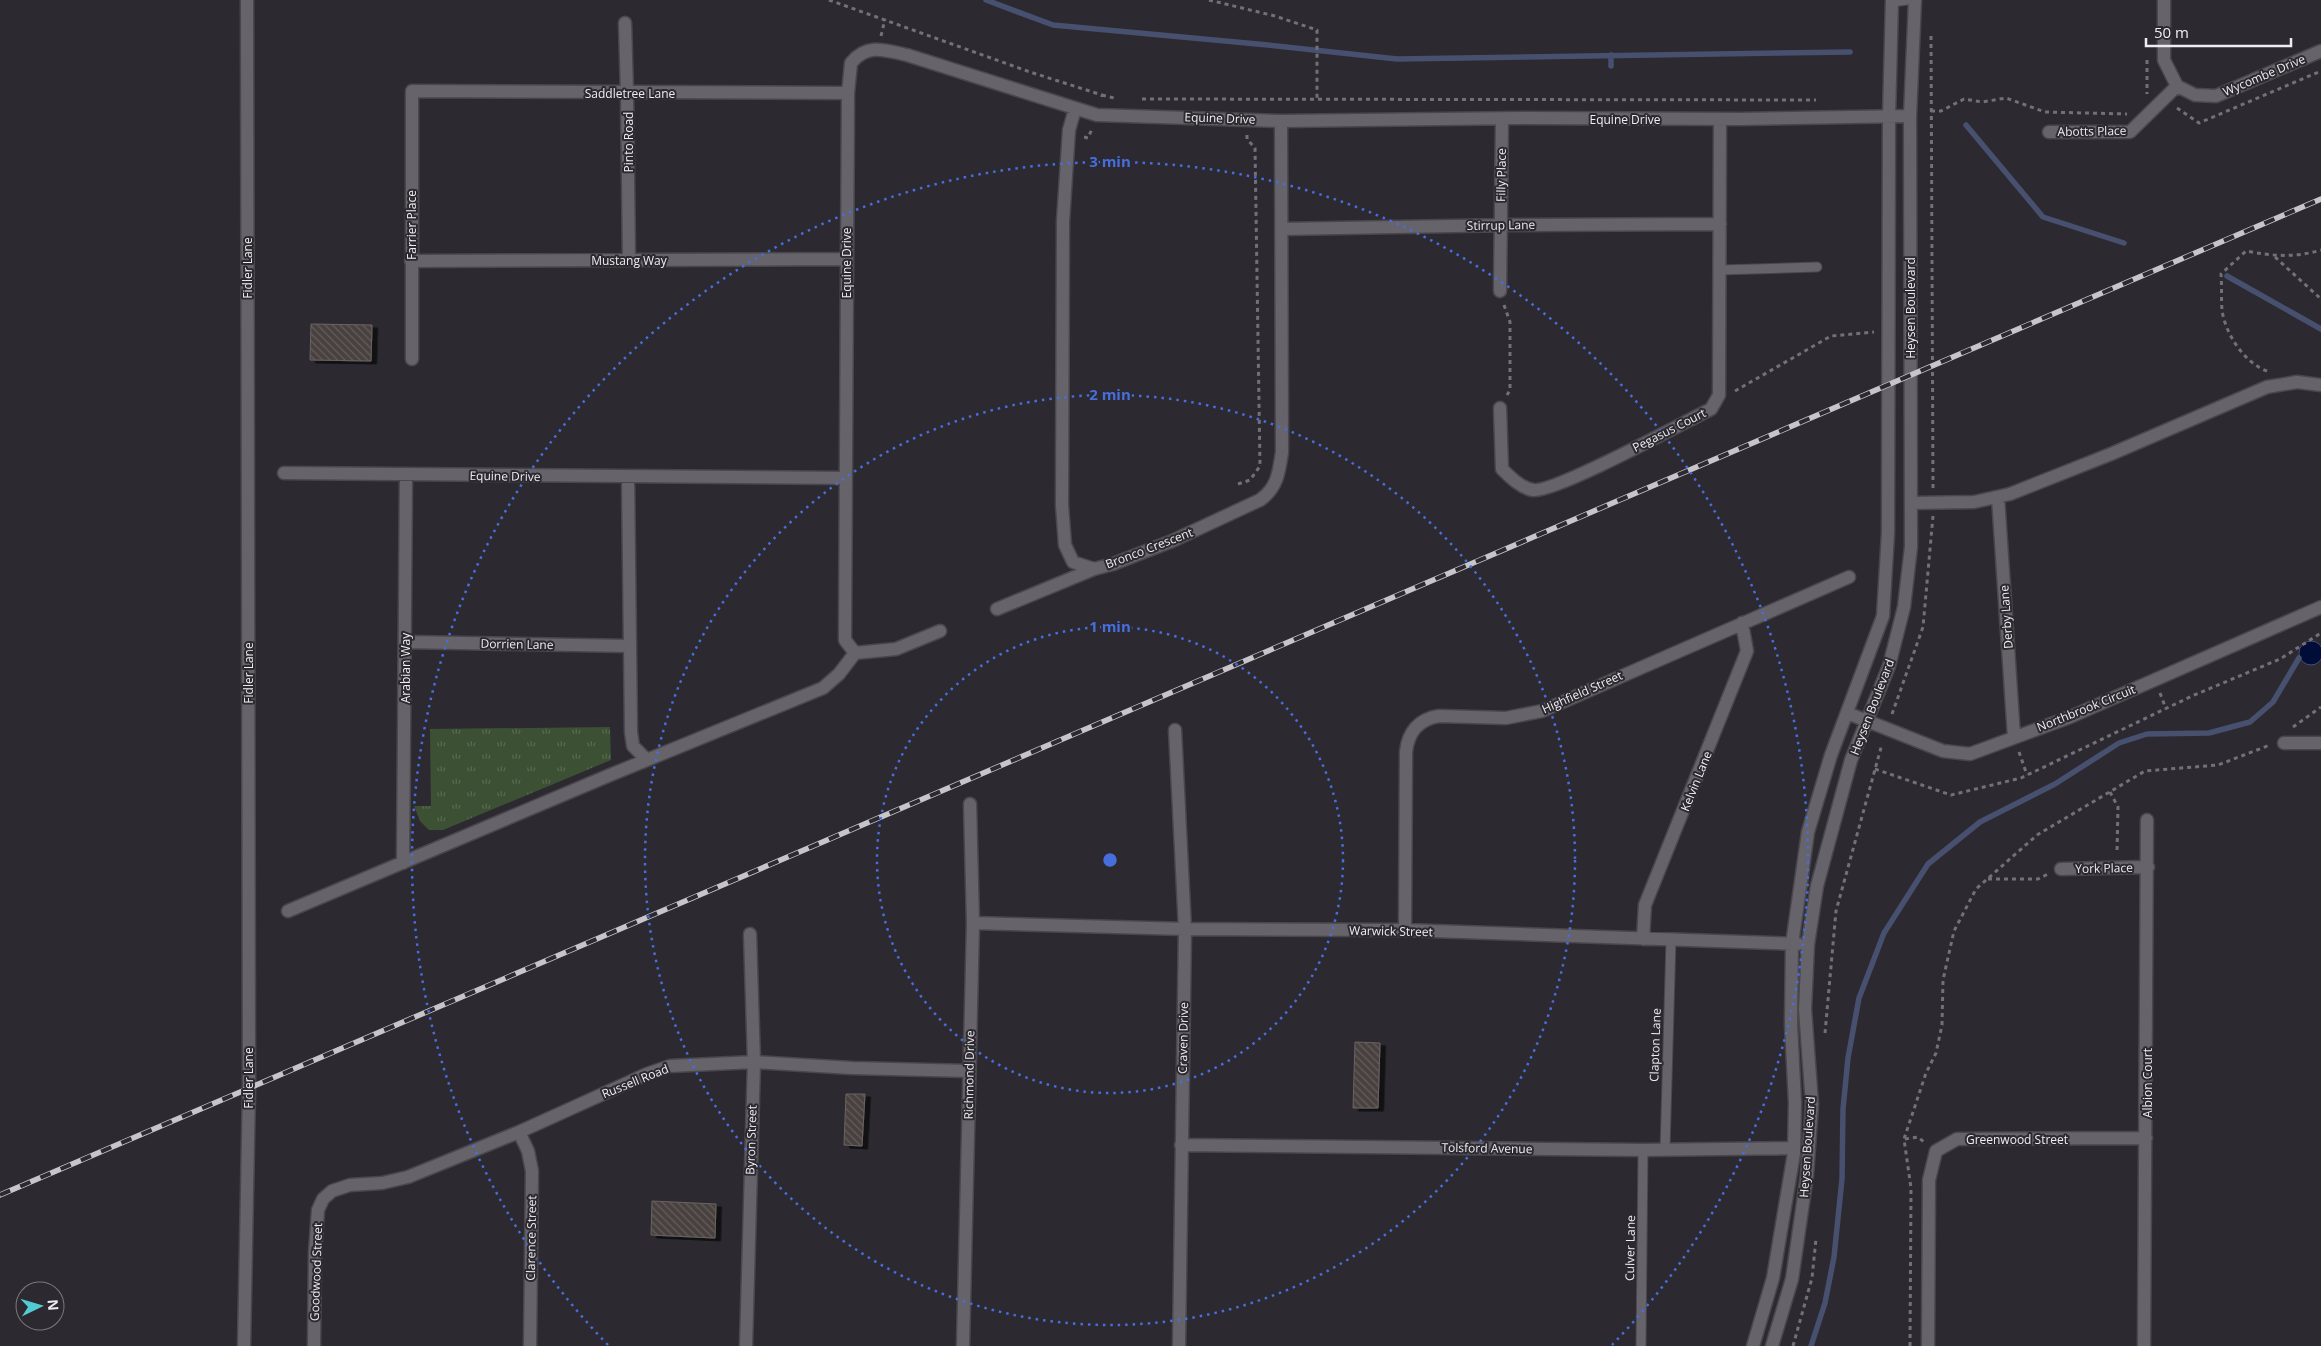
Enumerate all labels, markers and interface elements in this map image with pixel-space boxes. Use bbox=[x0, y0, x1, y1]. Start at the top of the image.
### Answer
scale bar bbox=[2146, 15, 2291, 47]
text: 50 m bbox=[2154, 22, 2189, 42]
street label: Wycombe Drive bbox=[2220, 50, 2308, 100]
street label: Saddletree Lane bbox=[585, 85, 676, 102]
street label: Equine Drive bbox=[1184, 108, 1256, 128]
street label: Equine Drive bbox=[1590, 111, 1661, 128]
street label: Pinto Road bbox=[620, 112, 637, 172]
street label: Abotts Place bbox=[2057, 122, 2127, 140]
street label: Filly Place bbox=[1492, 148, 1510, 202]
text: 3 min bbox=[1089, 151, 1131, 171]
street label: Farrier Place bbox=[403, 190, 420, 260]
street label: Stirrup Lane bbox=[1467, 216, 1536, 234]
street label: Equine Drive bbox=[838, 227, 855, 299]
street label: Fidler Lane bbox=[239, 237, 256, 299]
street label: Mustang Way bbox=[591, 252, 668, 269]
street label: Heysen Boulevard bbox=[1902, 257, 1919, 359]
text: 2 min bbox=[1089, 384, 1131, 404]
street label: Pegasus Court bbox=[1629, 404, 1709, 456]
street label: Equine Drive bbox=[469, 467, 541, 485]
street label: Bronco Crescent bbox=[1103, 524, 1195, 572]
street label: Derby Lane bbox=[1995, 584, 2017, 649]
text: 1 min bbox=[1089, 616, 1131, 636]
street label: Arabian Way bbox=[397, 632, 414, 703]
street label: Dorrien Lane bbox=[480, 635, 554, 653]
street label: Fidler Lane bbox=[240, 642, 257, 704]
street label: Heysen Boulevard bbox=[1846, 657, 1898, 757]
street label: Highfield Street bbox=[1539, 667, 1625, 717]
street label: Northbrook Circuit bbox=[2034, 680, 2138, 736]
street label: Kelvin Lane bbox=[1676, 748, 1716, 814]
centre of rings bbox=[1101, 851, 1119, 869]
street label: York Place bbox=[2075, 859, 2133, 877]
street label: Warwick Street bbox=[1349, 922, 1433, 940]
street label: Craven Drive bbox=[1174, 1002, 1192, 1074]
street label: Clapton Lane bbox=[1645, 1008, 1665, 1082]
street label: Richmond Drive bbox=[960, 1030, 978, 1120]
street label: Fidler Lane bbox=[240, 1047, 257, 1109]
street label: Albion Court bbox=[2139, 1048, 2156, 1118]
street label: Russell Road bbox=[599, 1060, 671, 1102]
street label: Heysen Boulevard bbox=[1795, 1096, 1819, 1198]
street label: Byron Street bbox=[741, 1105, 761, 1175]
street label: Greenwood Street bbox=[1966, 1131, 2068, 1148]
street label: Tolsford Avenue bbox=[1441, 1139, 1533, 1157]
street label: Clarence Street bbox=[522, 1195, 540, 1281]
street label: Culver Lane bbox=[1621, 1215, 1639, 1281]
street label: Goodwood Street bbox=[306, 1223, 326, 1321]
north arrow bbox=[15, 1281, 65, 1331]
text: N bbox=[43, 1298, 63, 1311]

